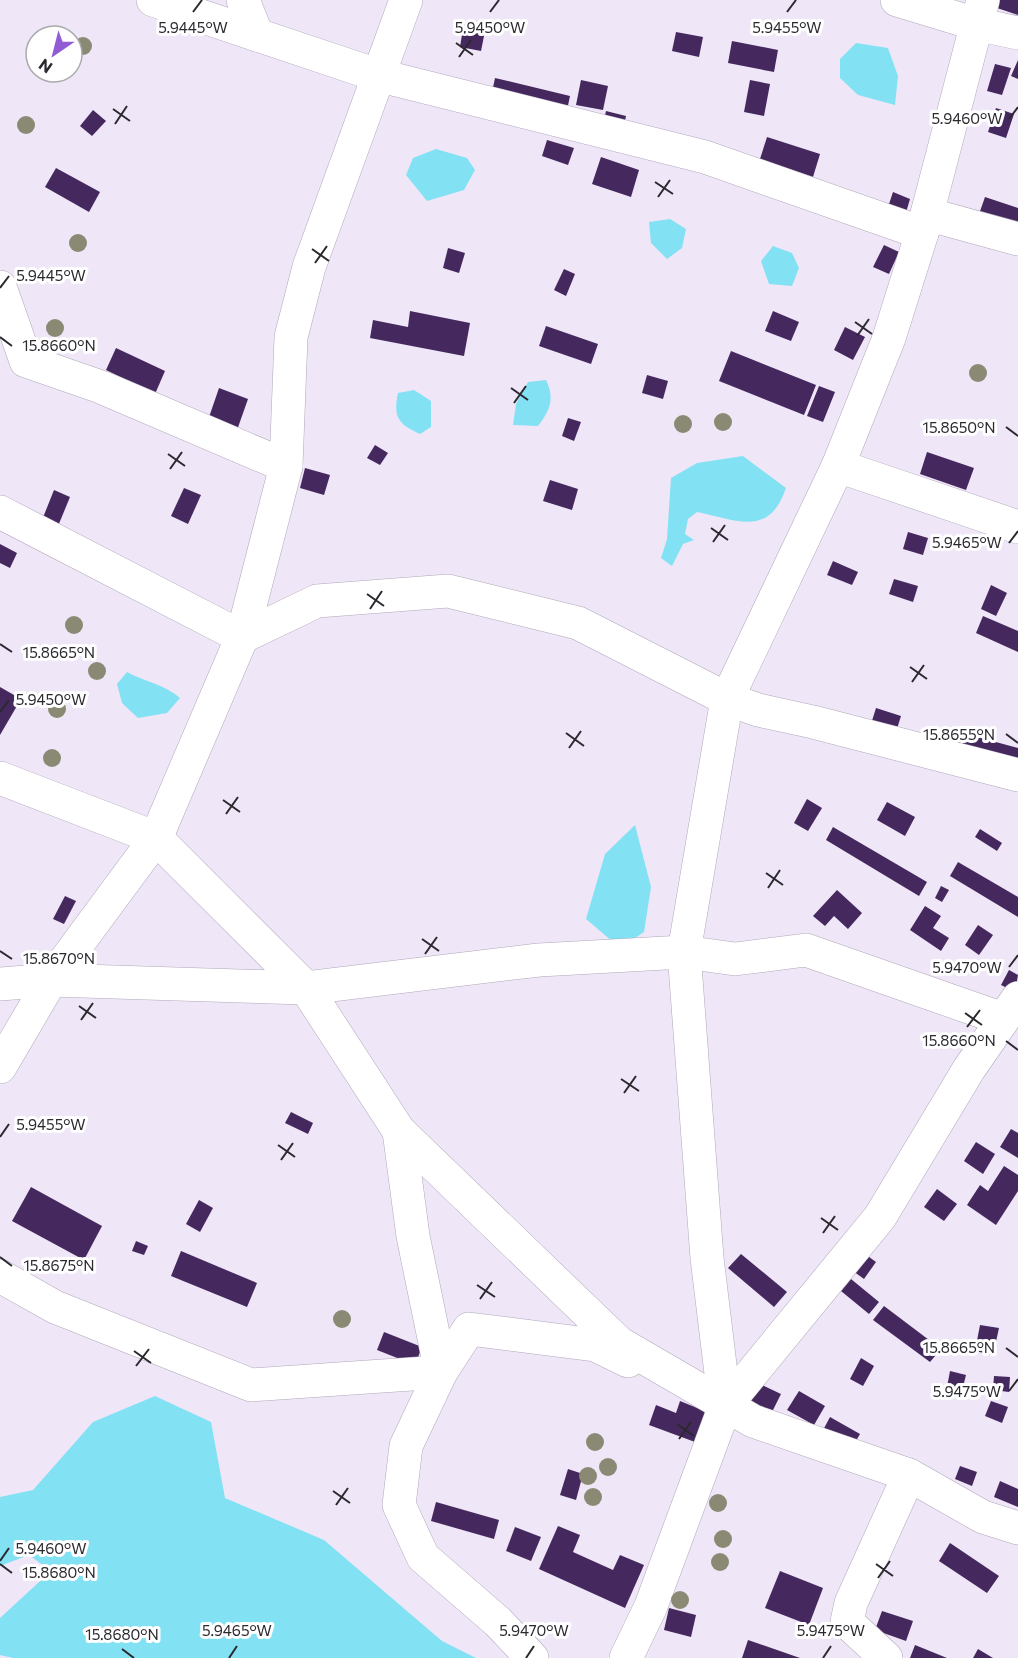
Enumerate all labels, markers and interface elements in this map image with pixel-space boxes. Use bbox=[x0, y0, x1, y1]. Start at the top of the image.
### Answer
text: 5.9445°W bbox=[158, 18, 228, 36]
text: 5.9450°W bbox=[455, 18, 525, 36]
text: 5.9455°W bbox=[752, 18, 822, 36]
north arrow bbox=[24, 24, 84, 84]
text: N bbox=[35, 55, 55, 78]
text: 5.9460°W bbox=[932, 109, 1002, 127]
text: 5.9445°W bbox=[16, 266, 86, 284]
text: 15.8660°N bbox=[22, 336, 96, 354]
text: 15.8650°N bbox=[922, 418, 996, 436]
text: 5.9465°W bbox=[932, 533, 1002, 551]
text: 15.8665°N bbox=[23, 643, 95, 661]
text: 5.9450°W bbox=[16, 690, 86, 708]
text: 15.8655°N bbox=[923, 725, 995, 743]
text: 15.8670°N bbox=[23, 949, 95, 967]
text: 5.9470°W bbox=[932, 958, 1002, 976]
text: 15.8660°N bbox=[922, 1031, 996, 1049]
text: 5.9455°W bbox=[16, 1115, 86, 1133]
text: 15.8675°N bbox=[23, 1256, 95, 1274]
text: 15.8665°N bbox=[923, 1338, 995, 1356]
text: 5.9475°W bbox=[933, 1382, 1001, 1400]
text: 5.9460°W bbox=[16, 1539, 86, 1557]
text: 15.8680°N bbox=[22, 1563, 96, 1581]
text: 5.9465°W bbox=[202, 1621, 272, 1639]
text: 5.9470°W bbox=[499, 1621, 569, 1639]
text: 5.9475°W bbox=[797, 1621, 865, 1639]
text: 15.8680°N bbox=[85, 1625, 159, 1643]

